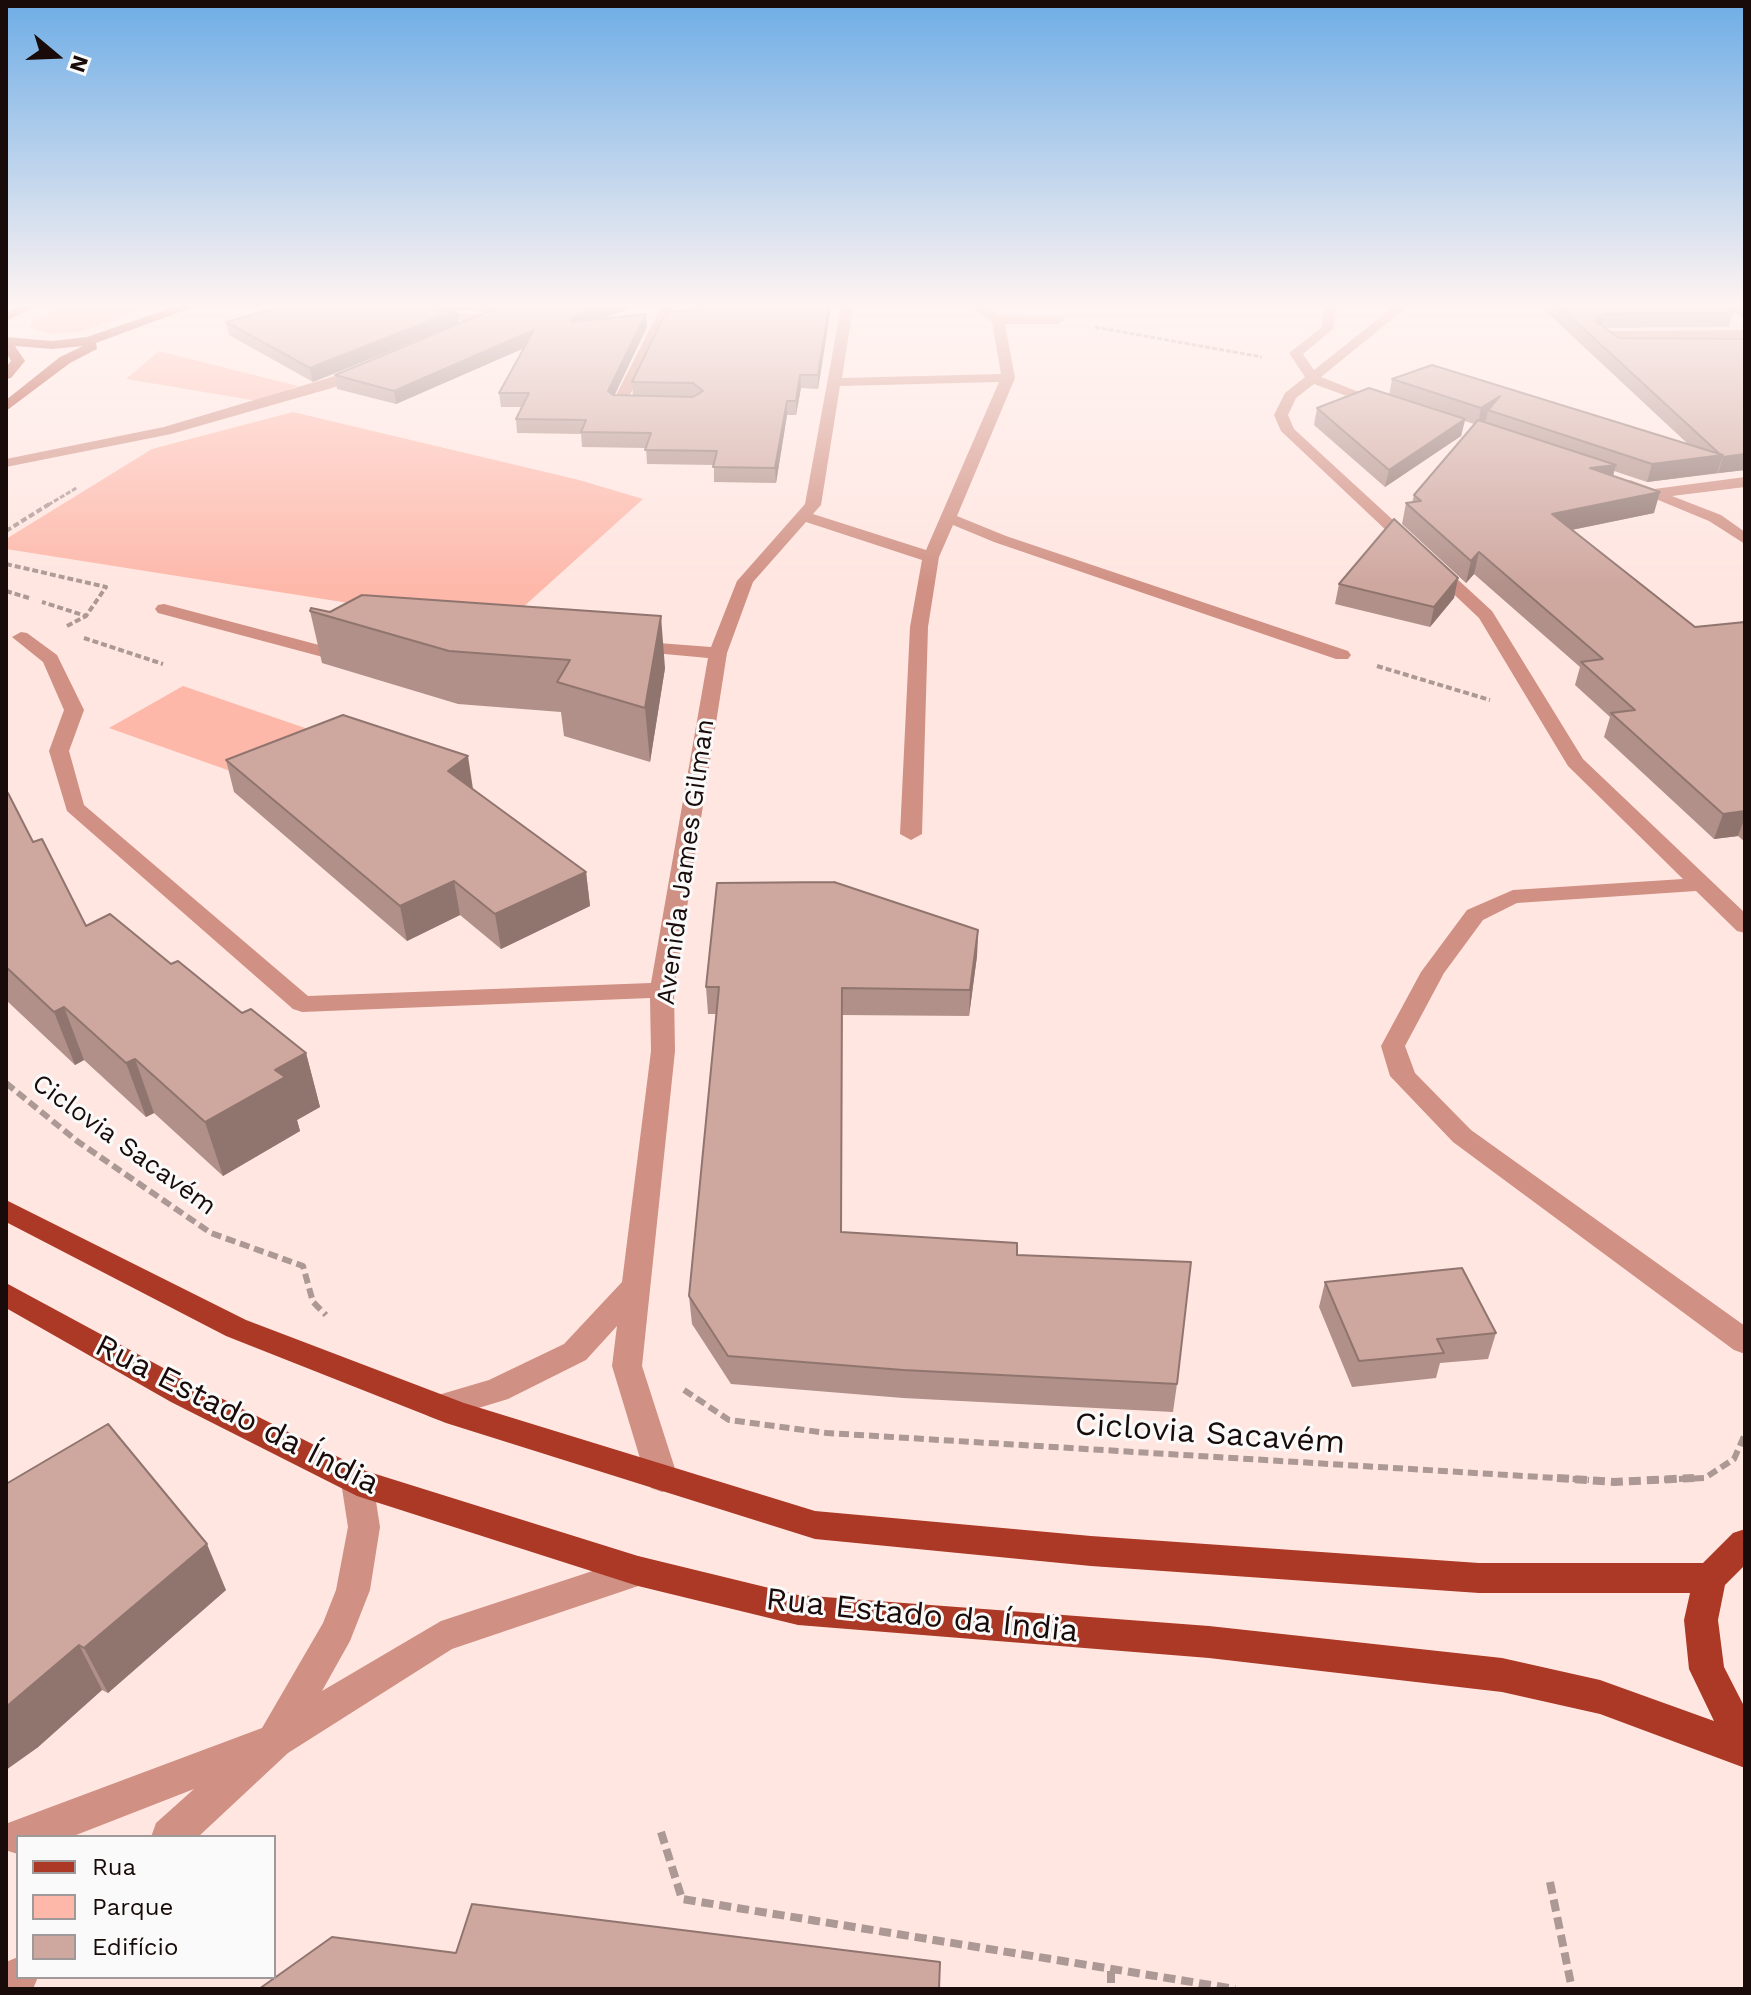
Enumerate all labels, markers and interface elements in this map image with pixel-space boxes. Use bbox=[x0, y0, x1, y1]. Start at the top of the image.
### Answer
north arrow bbox=[16, 16, 96, 96]
text: N bbox=[65, 52, 94, 76]
street label: Avenida James Gilman bbox=[650, 717, 722, 1007]
street label: Ciclovia Sacavém bbox=[26, 1068, 222, 1222]
street label: Rua Estado da Índia bbox=[89, 1327, 385, 1503]
street label: Ciclovia Sacavém bbox=[1074, 1405, 1346, 1463]
street label: Rua Estado da Índia bbox=[764, 1581, 1080, 1651]
legend bbox=[16, 1835, 276, 1979]
text: Rua bbox=[92, 1853, 136, 1881]
text: Parque bbox=[92, 1893, 173, 1921]
text: Edifício bbox=[92, 1933, 178, 1961]

